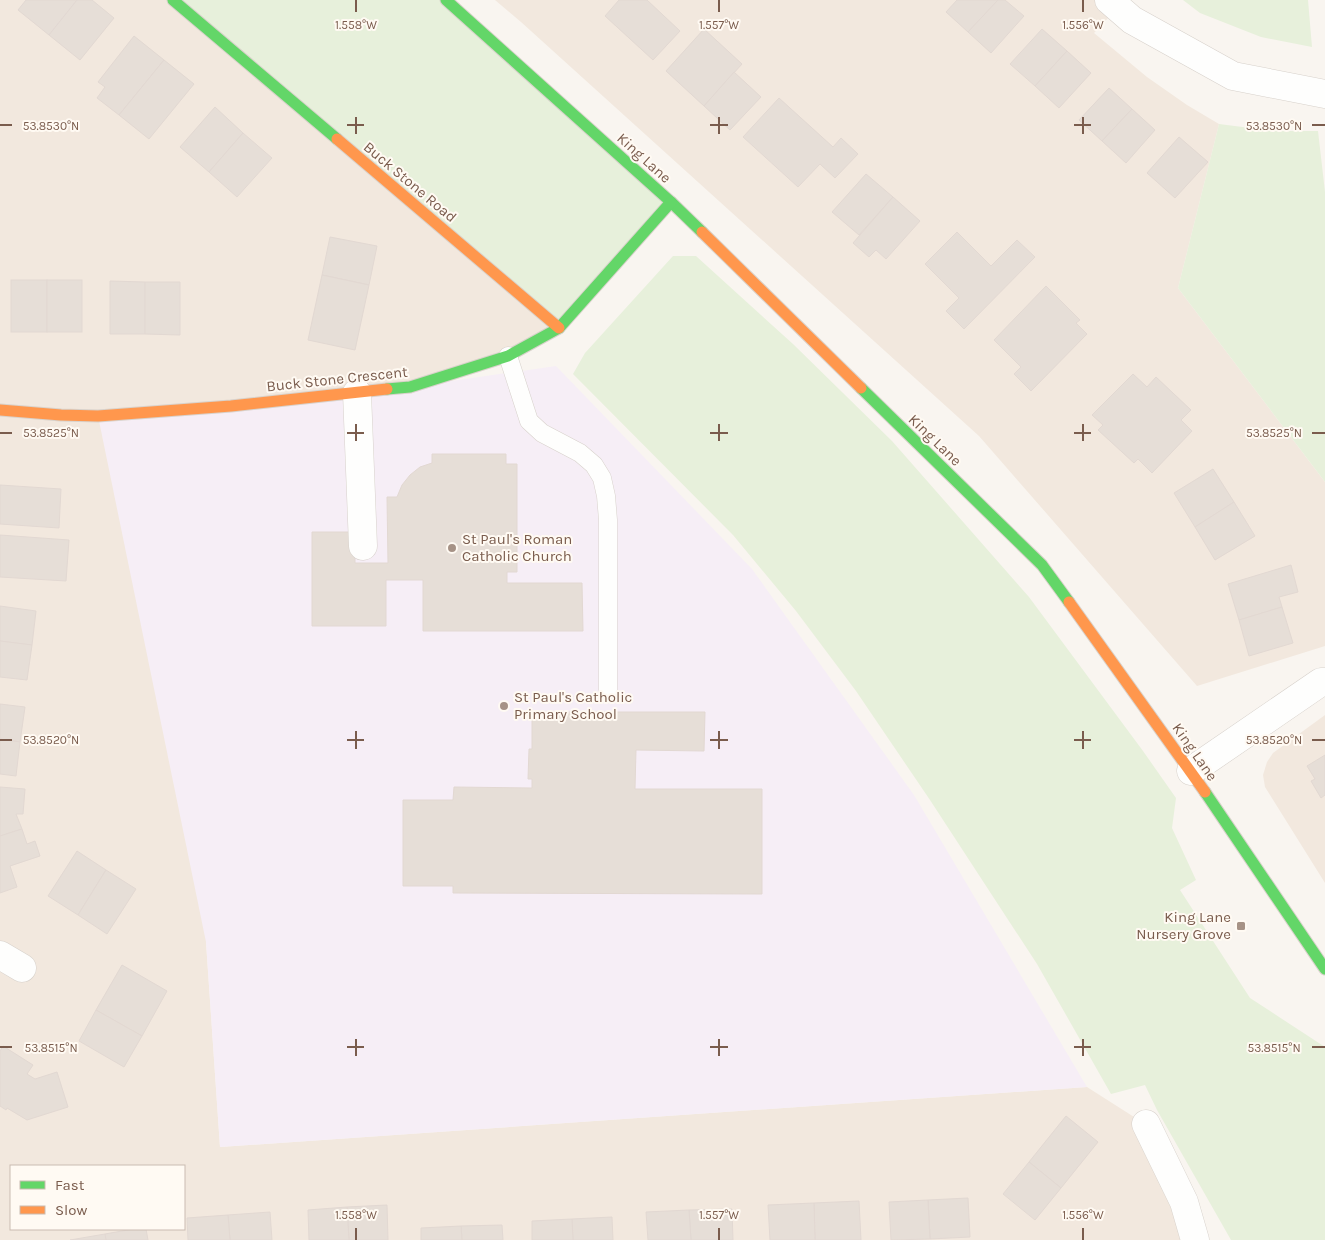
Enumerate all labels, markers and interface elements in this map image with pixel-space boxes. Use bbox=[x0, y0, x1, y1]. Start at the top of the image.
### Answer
text: 1.558°W bbox=[335, 18, 377, 32]
text: 1.557°W bbox=[699, 18, 739, 32]
text: 1.556°W bbox=[1062, 18, 1104, 32]
text: 53.8530°N bbox=[23, 119, 79, 133]
text: 53.8530°N bbox=[1246, 119, 1302, 133]
street label: King Lane bbox=[613, 129, 675, 187]
street label: Buck Stone Road bbox=[360, 138, 460, 226]
street label: Buck Stone Crescent bbox=[266, 363, 409, 395]
street label: King Lane bbox=[905, 410, 965, 470]
text: 53.8525°N bbox=[23, 426, 79, 440]
text: 53.8525°N bbox=[1246, 426, 1302, 440]
place label: St Paul's Roman Catholic Church bbox=[462, 530, 572, 565]
marker: St Paul's Roman Catholic Church bbox=[446, 542, 458, 554]
place label: St Paul's Catholic Primary School bbox=[514, 688, 632, 723]
marker: St Paul's Catholic Primary School bbox=[498, 700, 510, 712]
street label: King Lane bbox=[1168, 720, 1222, 784]
text: 53.8520°N bbox=[23, 733, 79, 747]
text: 53.8520°N bbox=[1246, 733, 1302, 747]
place label: King Lane Nursery Grove bbox=[1136, 908, 1231, 943]
marker: King Lane Nursery Grove bbox=[1235, 920, 1247, 932]
text: 53.8515°N bbox=[24, 1041, 78, 1055]
text: 53.8515°N bbox=[1247, 1041, 1301, 1055]
legend bbox=[10, 1165, 185, 1230]
text: Fast bbox=[55, 1176, 85, 1194]
text: Slow bbox=[55, 1201, 87, 1219]
text: 1.558°W bbox=[335, 1208, 377, 1222]
text: 1.557°W bbox=[699, 1208, 739, 1222]
text: 1.556°W bbox=[1062, 1208, 1104, 1222]

